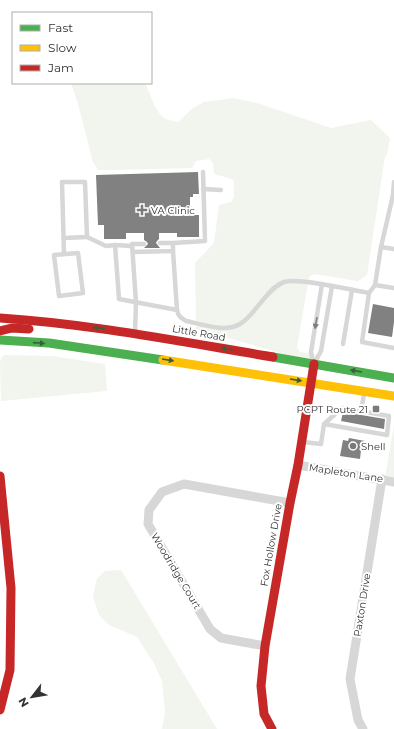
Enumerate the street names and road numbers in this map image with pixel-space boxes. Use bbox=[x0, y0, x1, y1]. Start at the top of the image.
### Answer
street label: Little Road bbox=[171, 322, 227, 344]
street label: Mapleton Lane bbox=[308, 461, 384, 485]
street label: Fox Hollow Drive bbox=[257, 503, 285, 587]
street label: Woodridge Court bbox=[148, 530, 204, 612]
street label: Paxton Drive bbox=[351, 572, 373, 638]

